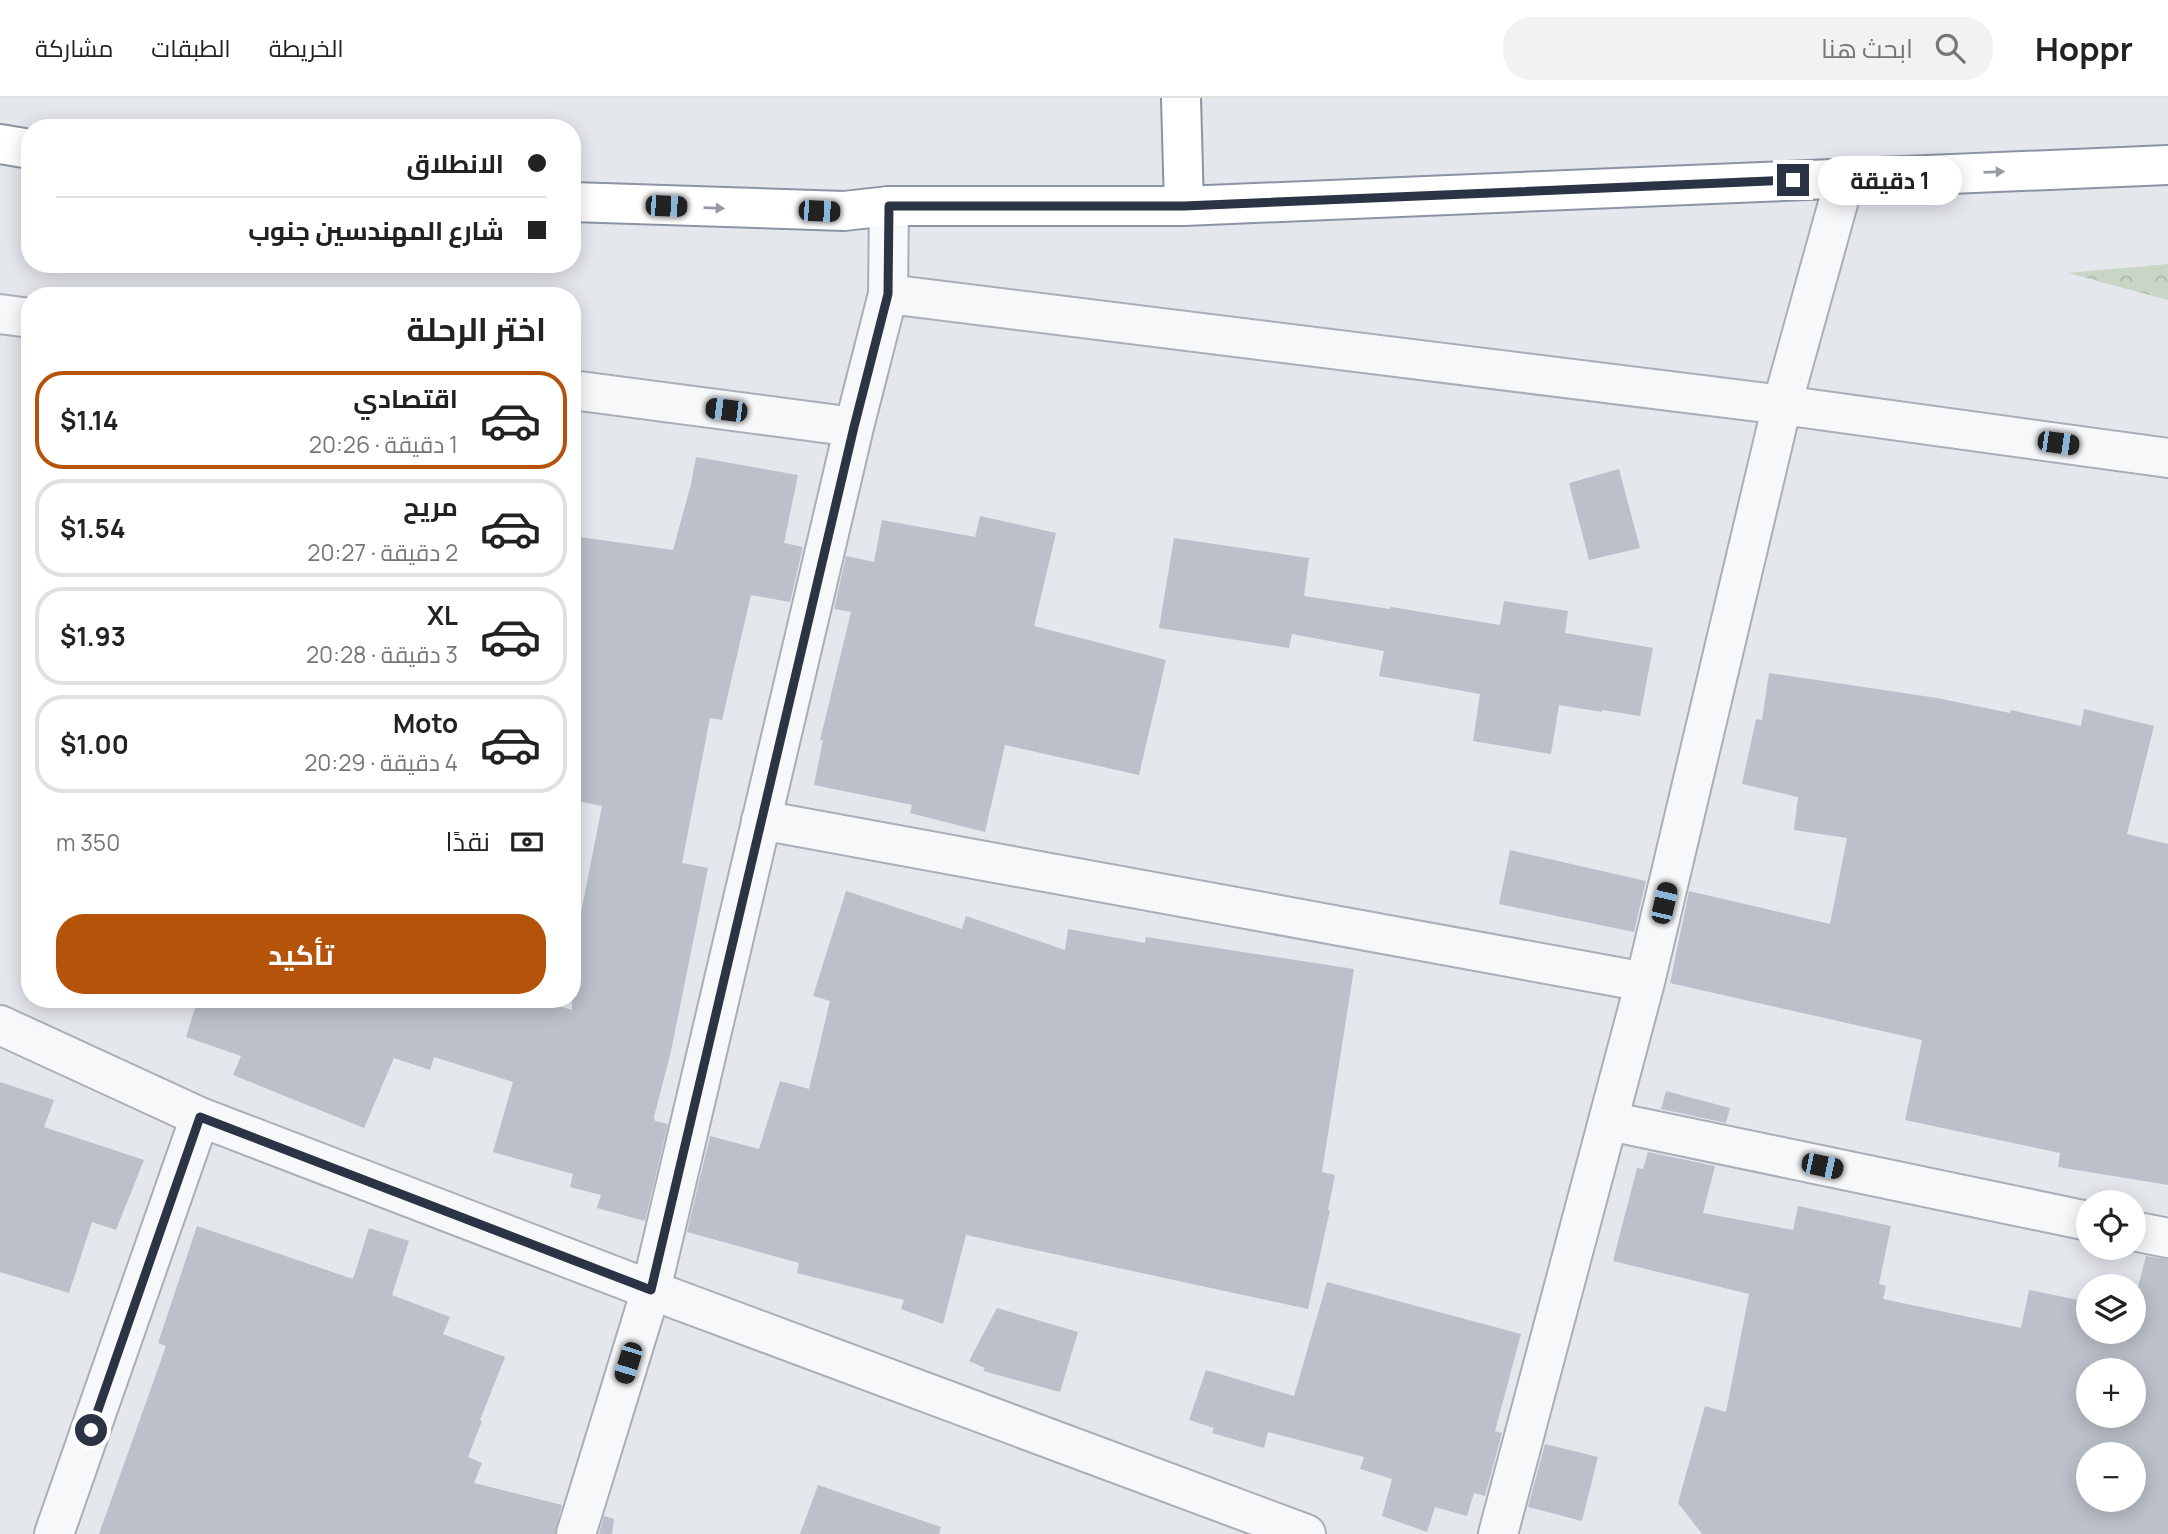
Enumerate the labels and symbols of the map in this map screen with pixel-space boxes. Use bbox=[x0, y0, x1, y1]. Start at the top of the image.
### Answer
callout: 1 دقيقة bbox=[1818, 155, 1961, 204]
route end bbox=[1777, 164, 1809, 196]
one-way arrow bbox=[1983, 166, 2005, 177]
car bbox=[645, 195, 688, 217]
car bbox=[798, 200, 841, 222]
one-way arrow bbox=[703, 202, 725, 214]
car bbox=[704, 397, 749, 423]
car bbox=[2036, 430, 2081, 456]
car bbox=[1650, 880, 1679, 926]
car bbox=[1800, 1151, 1845, 1181]
car bbox=[612, 1340, 645, 1386]
route start bbox=[75, 1414, 107, 1446]

